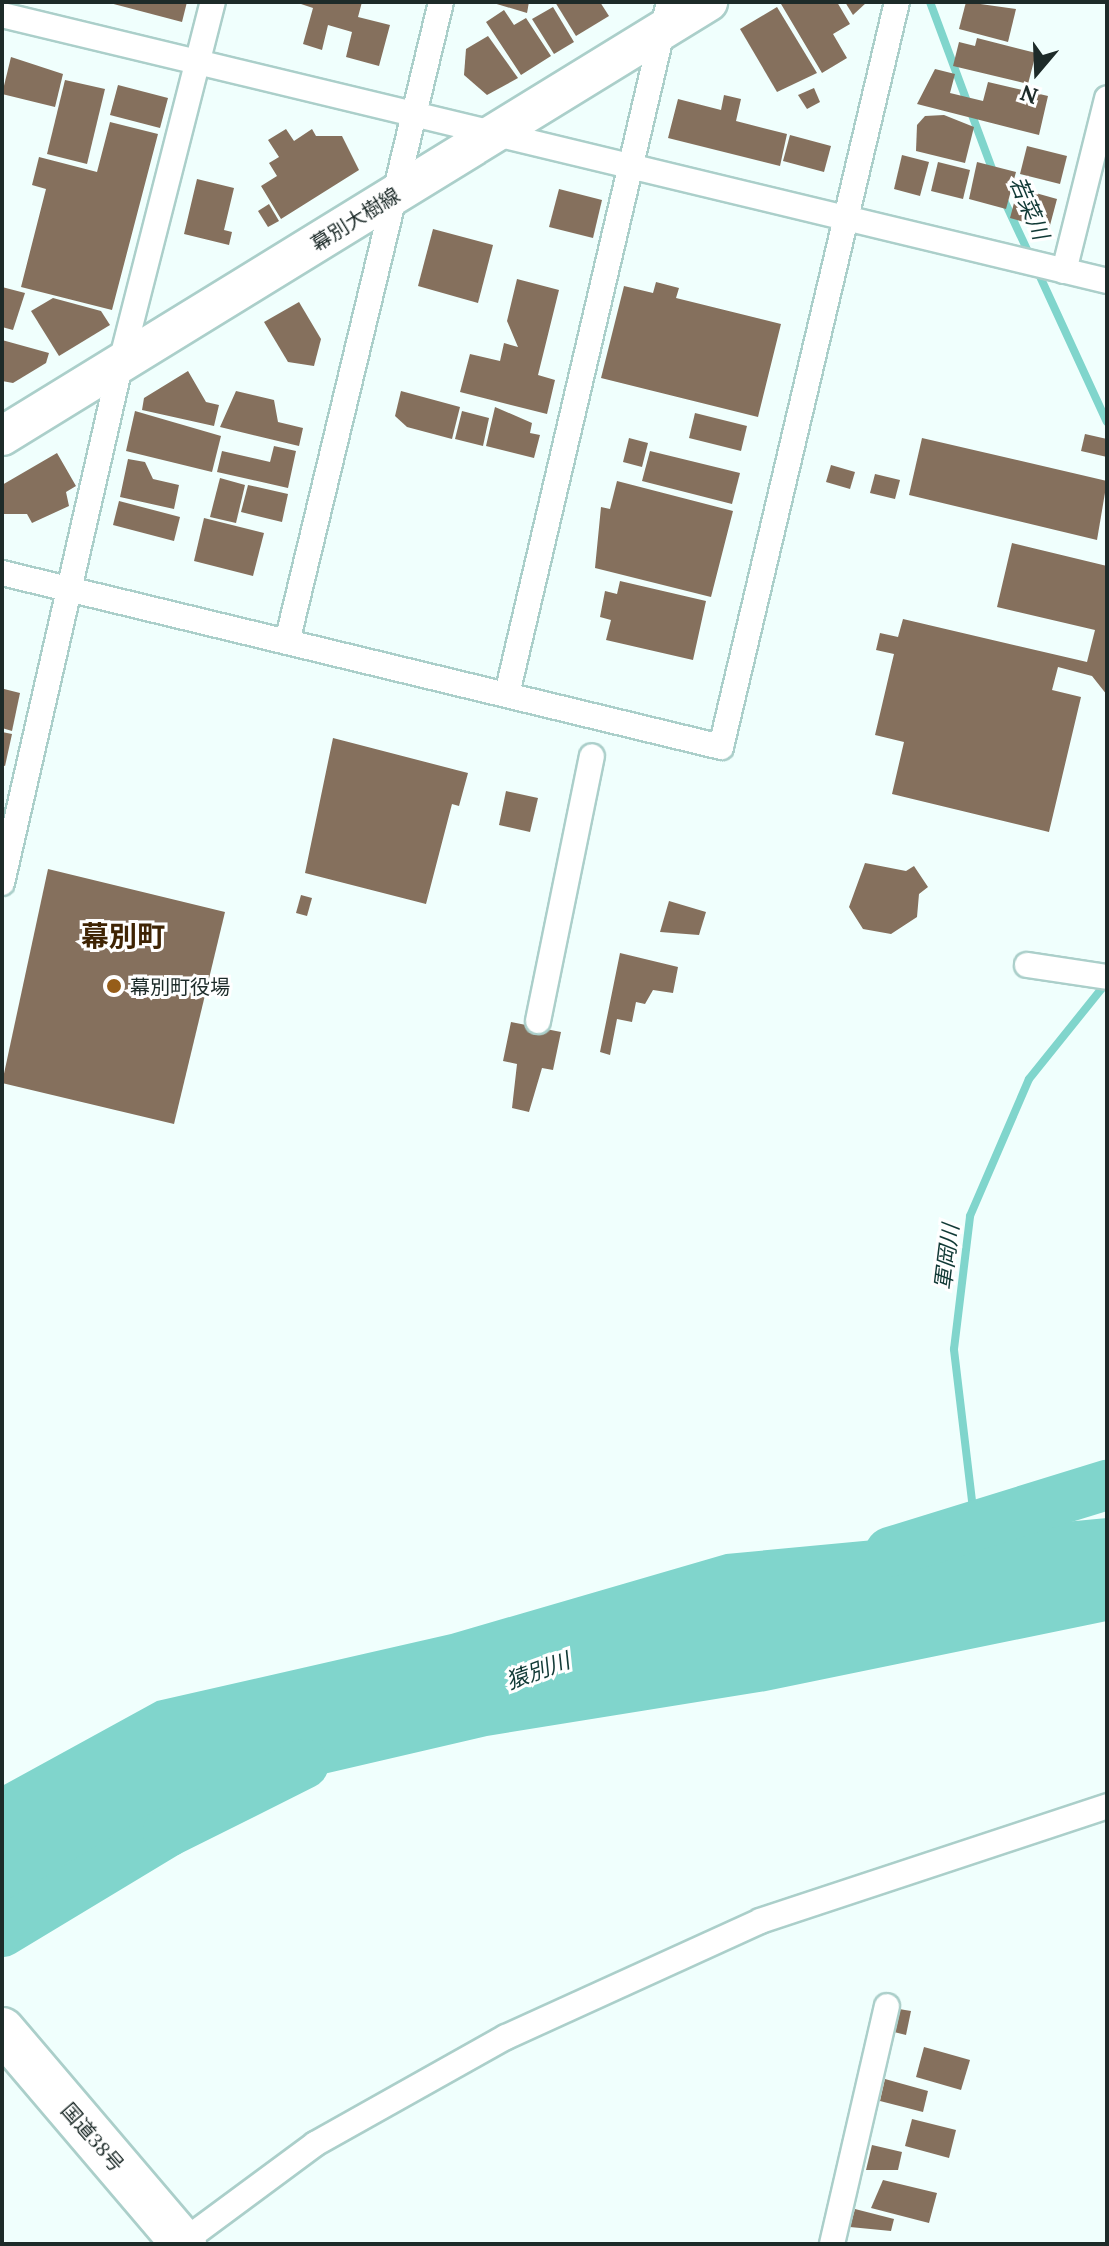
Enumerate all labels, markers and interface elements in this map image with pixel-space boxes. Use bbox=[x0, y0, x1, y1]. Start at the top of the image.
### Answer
north arrow bbox=[997, 32, 1077, 112]
text: N bbox=[1017, 79, 1042, 111]
water label: 若菜川 bbox=[1004, 172, 1054, 244]
street label: 幕別大樹線 bbox=[306, 182, 404, 256]
district label: 幕別町 bbox=[81, 919, 165, 953]
place label: 幕別町役場 bbox=[130, 974, 230, 998]
marker: 幕別町役場 bbox=[105, 977, 123, 995]
water label: 軍岡川 bbox=[930, 1223, 964, 1291]
water label: 猿別川 bbox=[502, 1647, 574, 1695]
street label: 国道38号 bbox=[57, 2098, 129, 2176]

